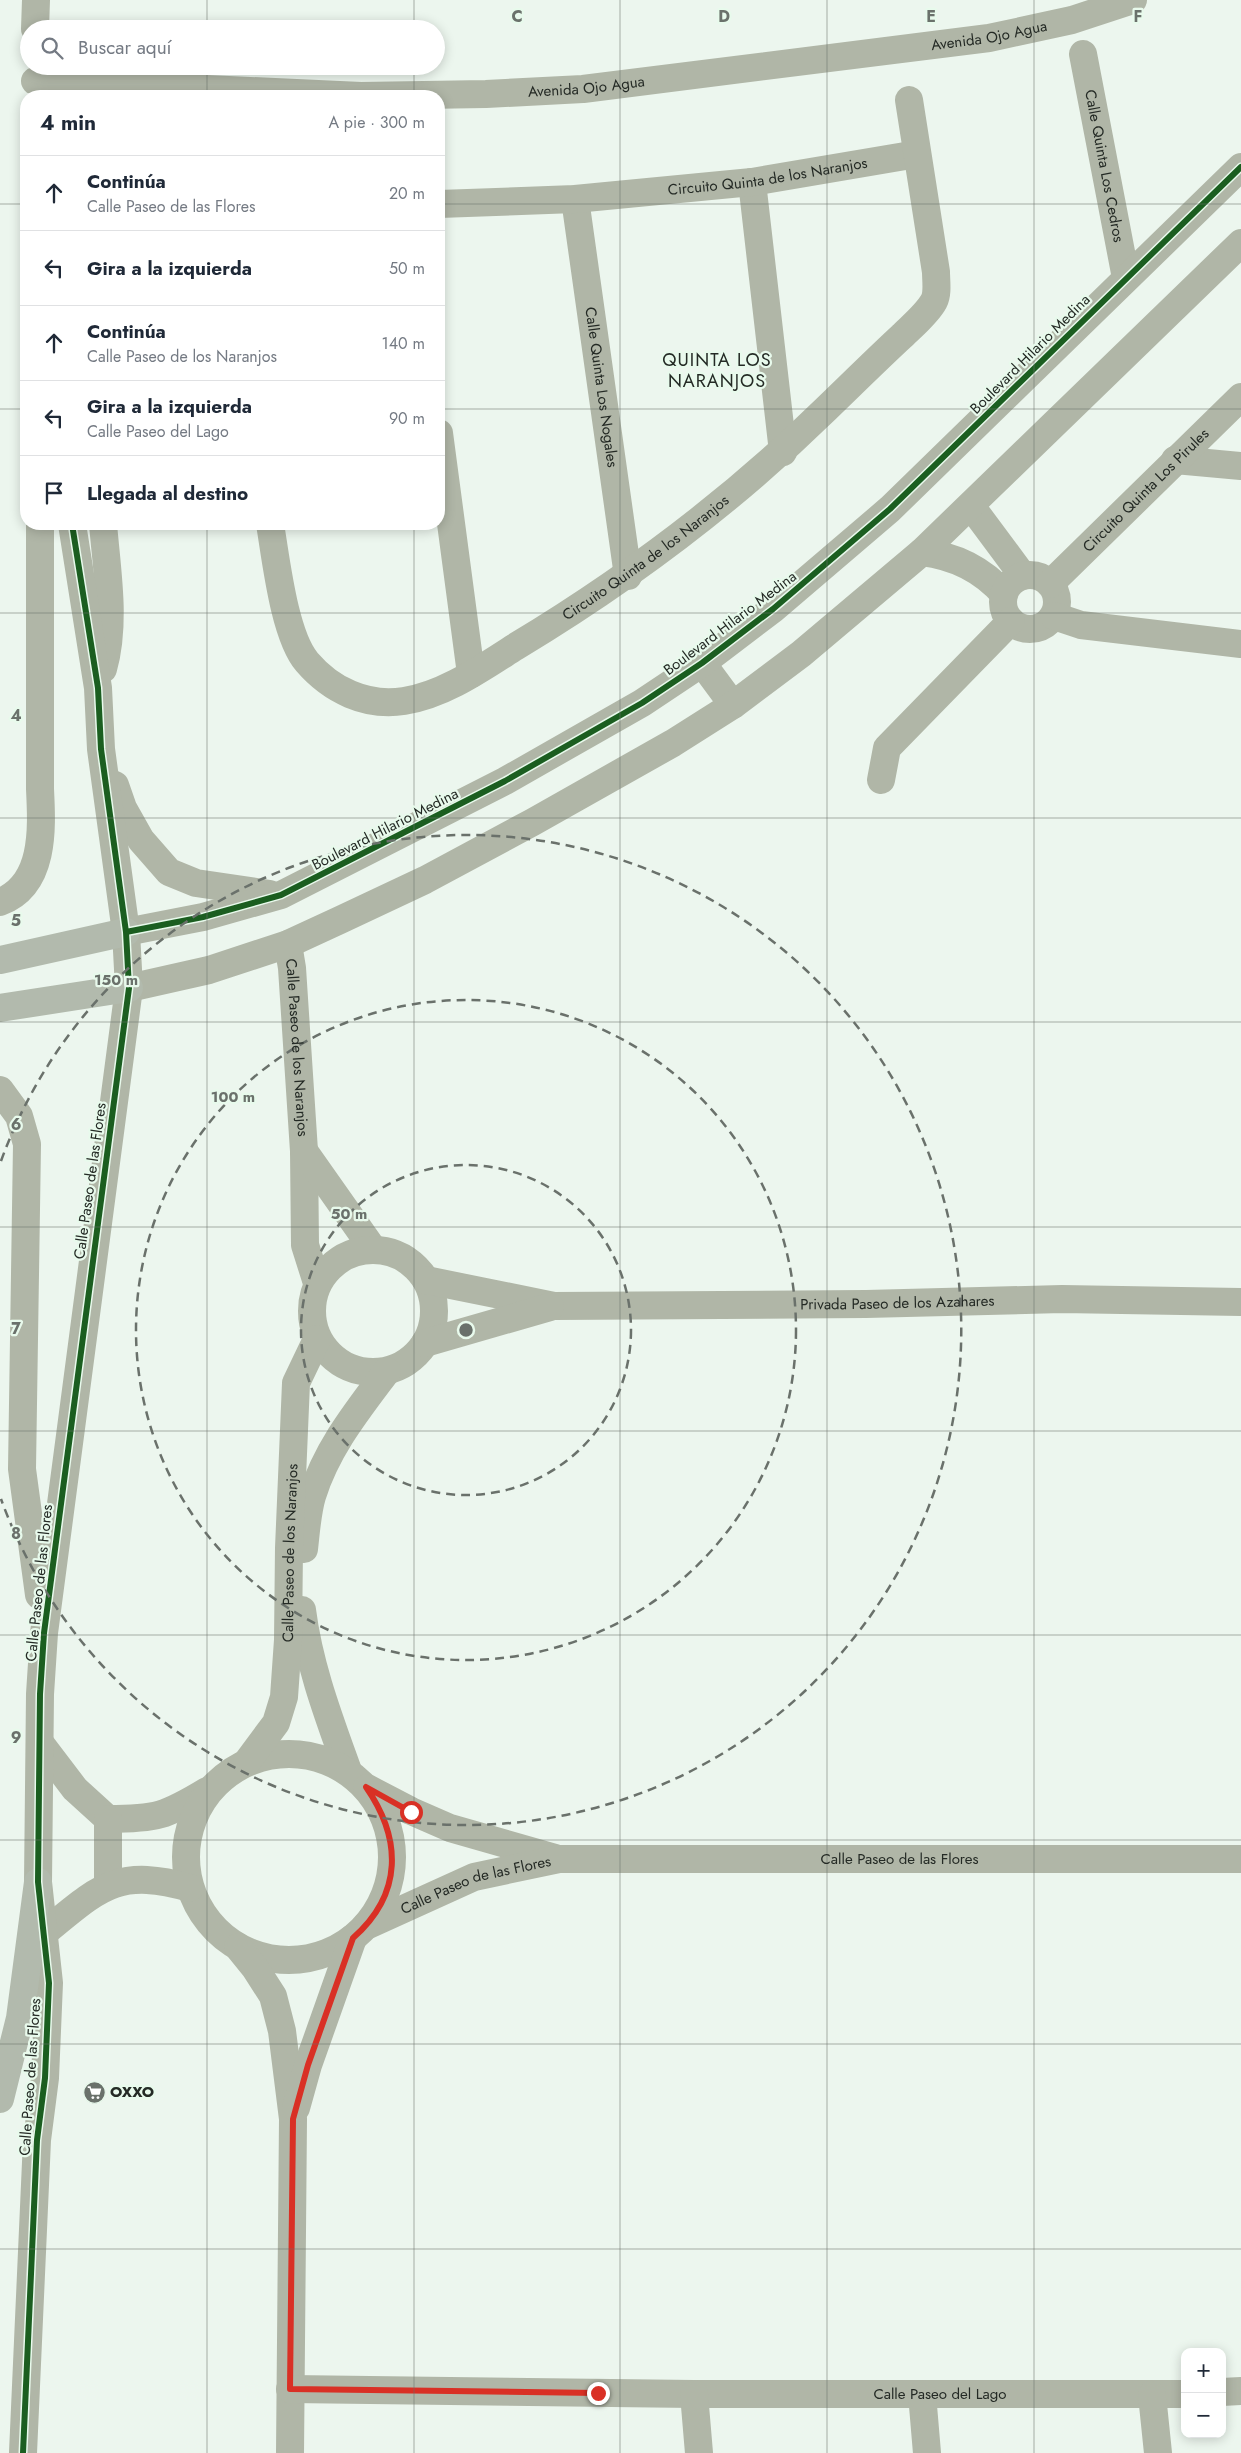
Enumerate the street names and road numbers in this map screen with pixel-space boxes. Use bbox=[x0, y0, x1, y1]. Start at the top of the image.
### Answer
street label: Avenida Ojo Agua bbox=[930, 15, 1049, 56]
street label: Avenida Ojo Agua bbox=[527, 70, 646, 103]
street label: Calle Quinta Los Cedros bbox=[1079, 88, 1130, 244]
street label: Circuito Quinta de los Naranjos bbox=[667, 152, 869, 201]
street label: Boulevard Hilario Medina bbox=[965, 289, 1095, 419]
street label: Calle Quinta Los Nogales bbox=[579, 305, 624, 469]
street label: Circuito Quinta Los Pirules bbox=[1078, 423, 1214, 557]
street label: Circuito Quinta de los Naranjos bbox=[558, 490, 734, 626]
street label: Boulevard Hilario Medina bbox=[659, 566, 801, 680]
street label: Boulevard Hilario Medina bbox=[308, 782, 462, 876]
street label: Calle Paseo de los Naranjos bbox=[280, 957, 314, 1137]
street label: Calle Paseo de las Flores bbox=[68, 1101, 112, 1261]
street label: Privada Paseo de los Azahares bbox=[800, 1290, 995, 1315]
street label: Calle Paseo de los Naranjos bbox=[277, 1463, 304, 1642]
street label: Calle Paseo de las Flores bbox=[20, 1503, 58, 1663]
street label: Calle Paseo de las Flores bbox=[820, 1848, 979, 1870]
street label: Calle Paseo de las Flores bbox=[397, 1850, 553, 1920]
street label: Calle Paseo de las Flores bbox=[14, 1997, 46, 2157]
street label: Calle Paseo del Lago bbox=[873, 2383, 1007, 2405]

